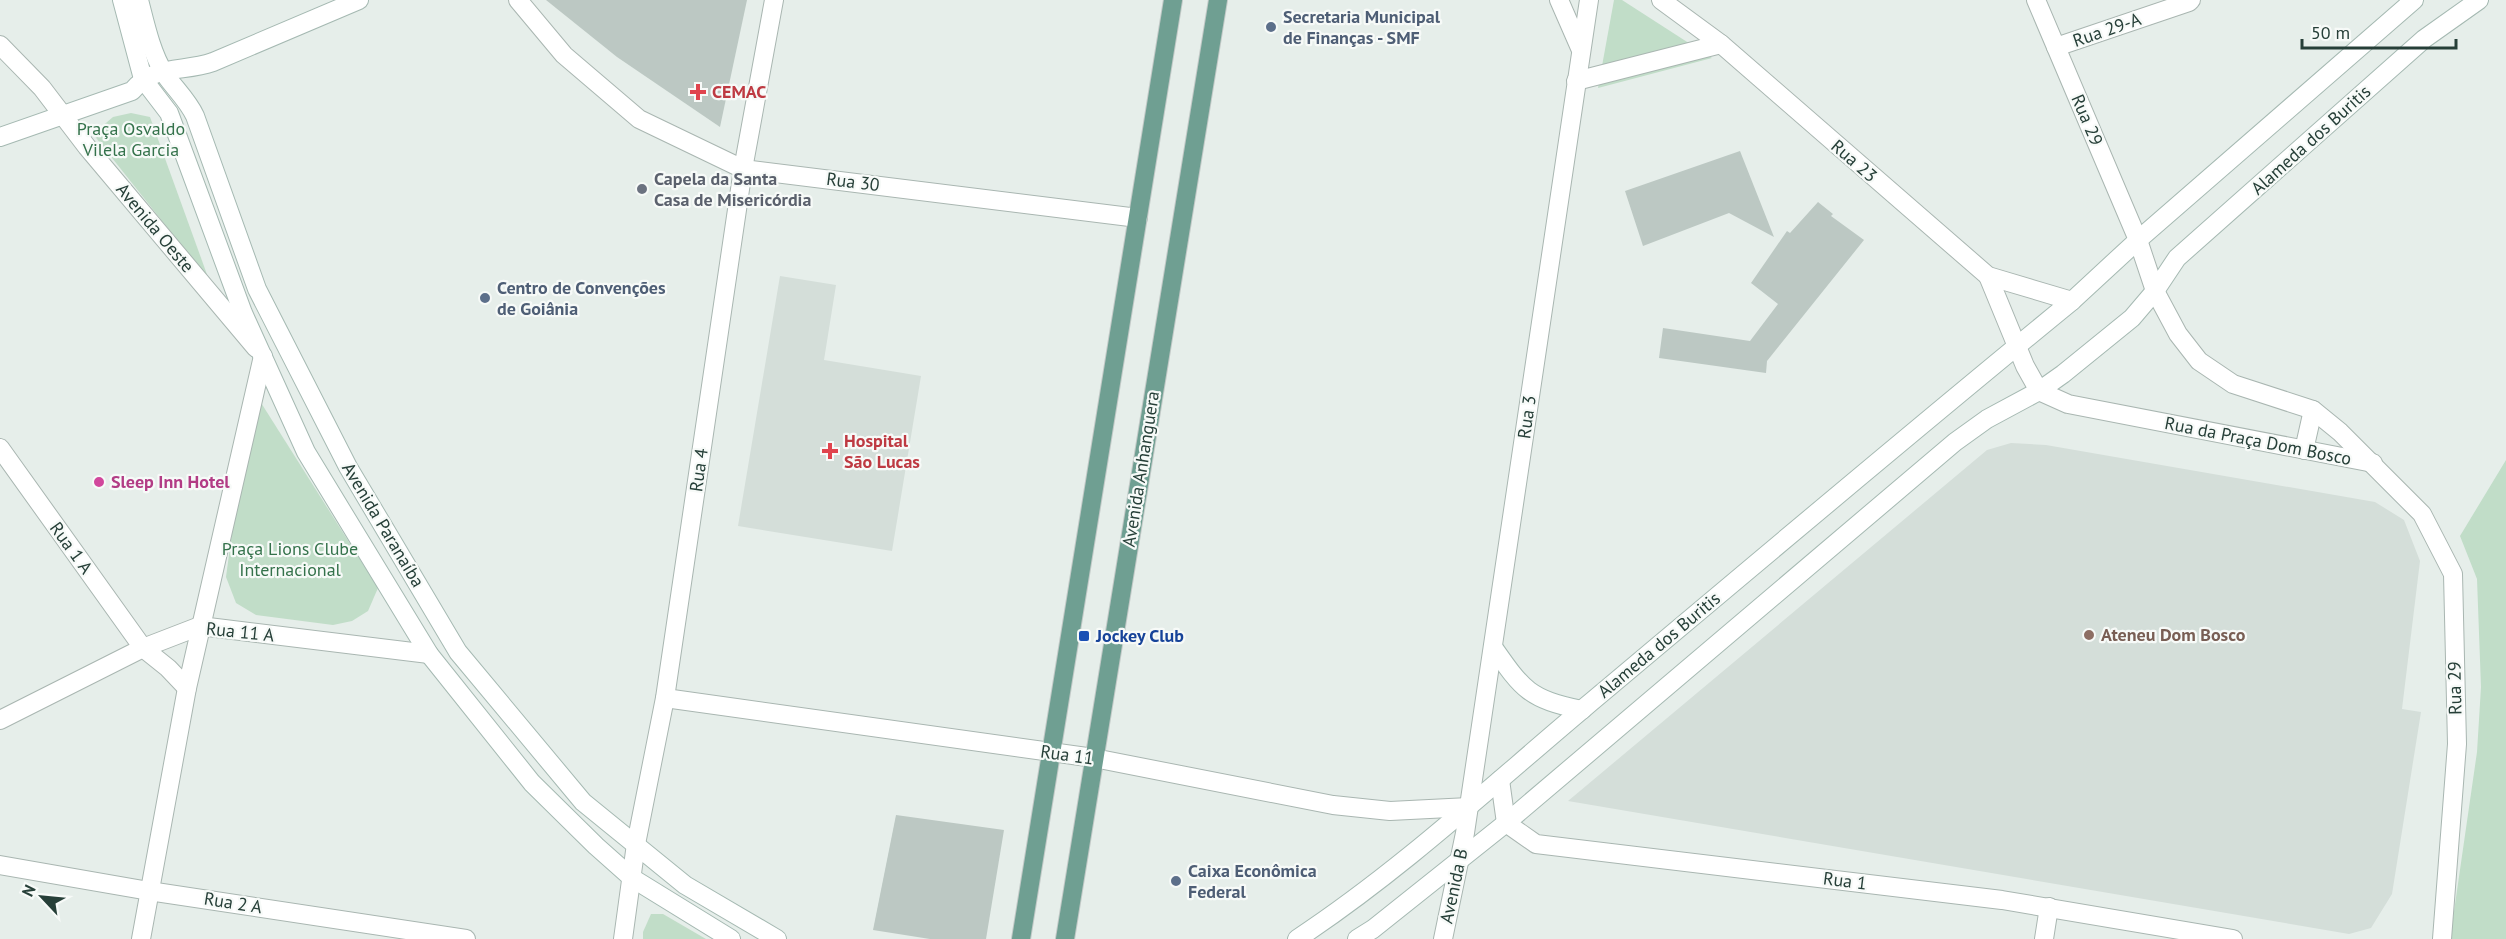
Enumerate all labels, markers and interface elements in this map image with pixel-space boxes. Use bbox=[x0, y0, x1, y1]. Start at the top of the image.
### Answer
place label: Secretaria Municipal de Finanças - SMF bbox=[1283, 5, 1441, 49]
street label: Rua 29-A bbox=[2070, 7, 2144, 52]
scale bar bbox=[2302, 12, 2456, 50]
marker: Secretaria Municipal de Finanças - SMF bbox=[1264, 20, 1278, 34]
text: 50 m bbox=[2311, 21, 2350, 44]
place label: CEMAC bbox=[712, 80, 766, 103]
street label: Alameda dos Buritis bbox=[2246, 80, 2375, 199]
marker: CEMAC bbox=[689, 83, 707, 101]
street label: Rua 29 bbox=[2066, 91, 2109, 149]
park label: Praça Osvaldo Vilela Garcia bbox=[77, 117, 185, 161]
street label: Rua 23 bbox=[1827, 134, 1882, 187]
place label: Capela da Santa Casa de Misericórdia bbox=[654, 167, 811, 211]
street label: Rua 30 bbox=[825, 167, 881, 196]
street label: Avenida Oeste bbox=[111, 178, 199, 277]
marker: Capela da Santa Casa de Misericórdia bbox=[635, 182, 649, 196]
place label: Centro de Convenções de Goiânia bbox=[497, 276, 666, 320]
marker: Centro de Convenções de Goiânia bbox=[478, 291, 492, 305]
street label: Avenida Anhanguera bbox=[1117, 389, 1164, 549]
street label: Rua 3 bbox=[1512, 394, 1541, 440]
street label: Rua da Praça Dom Bosco bbox=[2163, 411, 2353, 470]
place label: Hospital São Lucas bbox=[844, 429, 920, 473]
marker: Hospital São Lucas bbox=[821, 442, 839, 460]
street label: Rua 4 bbox=[684, 446, 713, 493]
street label: Avenida Paranaíba bbox=[337, 458, 430, 591]
place label: Sleep Inn Hotel bbox=[111, 470, 230, 493]
marker: Sleep Inn Hotel bbox=[92, 475, 106, 489]
street label: Rua 1 A bbox=[45, 517, 98, 579]
park label: Praça Lions Clube Internacional bbox=[222, 537, 358, 581]
street label: Alameda dos Buritis bbox=[1593, 587, 1725, 703]
street label: Rua 11 A bbox=[205, 616, 276, 647]
place label: Ateneu Dom Bosco bbox=[2101, 623, 2246, 646]
place label: Jockey Club bbox=[1095, 624, 1184, 647]
marker: Ateneu Dom Bosco bbox=[2082, 628, 2096, 642]
marker: Jockey Club bbox=[1077, 629, 1091, 643]
street label: Rua 29 bbox=[2443, 661, 2466, 715]
street label: Rua 11 bbox=[1039, 739, 1095, 770]
street label: Avenida B bbox=[1434, 846, 1473, 926]
place label: Caixa Econômica Federal bbox=[1188, 859, 1317, 903]
street label: Rua 1 bbox=[1822, 866, 1868, 895]
north arrow bbox=[12, 867, 72, 927]
marker: Caixa Econômica Federal bbox=[1169, 874, 1183, 888]
text: N bbox=[17, 881, 40, 900]
street label: Rua 2 A bbox=[202, 887, 264, 919]

